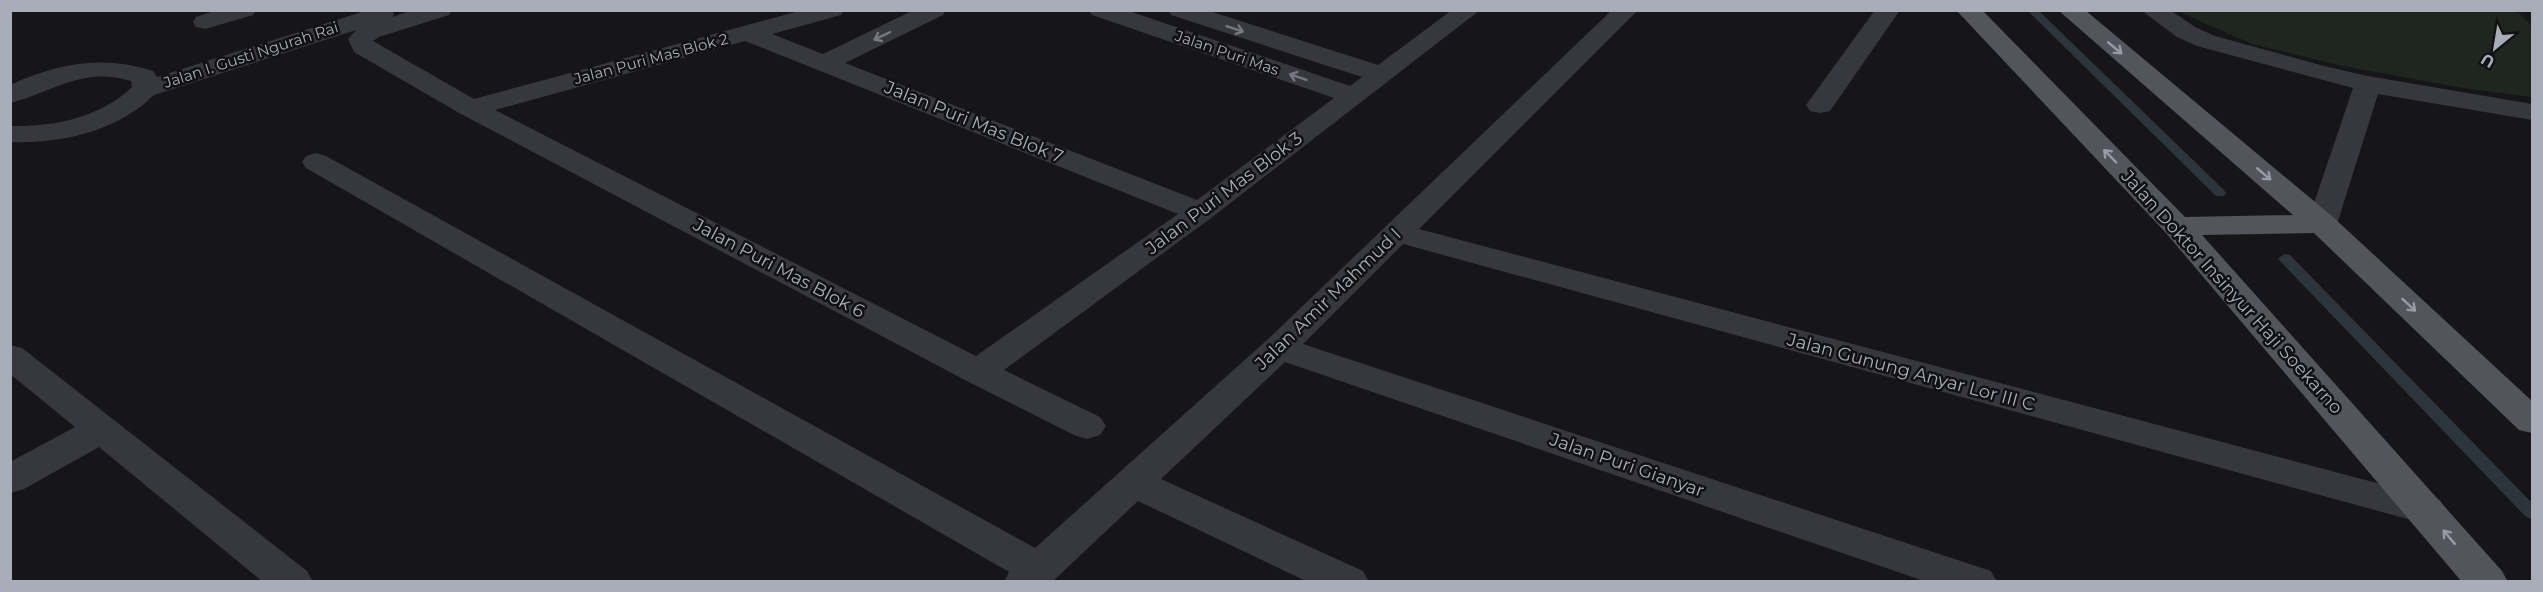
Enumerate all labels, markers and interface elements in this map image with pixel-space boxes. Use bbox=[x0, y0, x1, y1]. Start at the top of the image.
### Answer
street label: Jalan I. Gusti Ngurah Rai bbox=[160, 17, 341, 92]
north arrow bbox=[2465, 18, 2525, 78]
one-way arrow bbox=[1225, 24, 1244, 35]
street label: Jalan Puri Mas bbox=[1172, 26, 1282, 79]
street label: Jalan Puri Mas Blok 2 bbox=[571, 29, 730, 88]
one-way arrow bbox=[873, 30, 891, 42]
one-way arrow bbox=[2107, 41, 2122, 55]
text: U bbox=[2478, 49, 2498, 72]
one-way arrow bbox=[1289, 71, 1308, 82]
street label: Jalan Puri Mas Blok 7 bbox=[881, 76, 1067, 168]
street label: Jalan Puri Mas Blok 3 bbox=[1141, 127, 1307, 260]
one-way arrow bbox=[2102, 149, 2117, 164]
street label: Jalan Doktor Insinyur Haji Soekarno bbox=[2116, 165, 2347, 419]
one-way arrow bbox=[2256, 167, 2271, 181]
street label: Jalan Puri Mas Blok 6 bbox=[689, 213, 869, 323]
street label: Jalan Amir Mahmud I bbox=[1250, 224, 1406, 375]
one-way arrow bbox=[2401, 297, 2416, 312]
street label: Jalan Gunung Anyar Lor III C bbox=[1784, 328, 2038, 416]
street label: Jalan Puri Gianyar bbox=[1546, 428, 1707, 502]
one-way arrow bbox=[2442, 530, 2456, 545]

